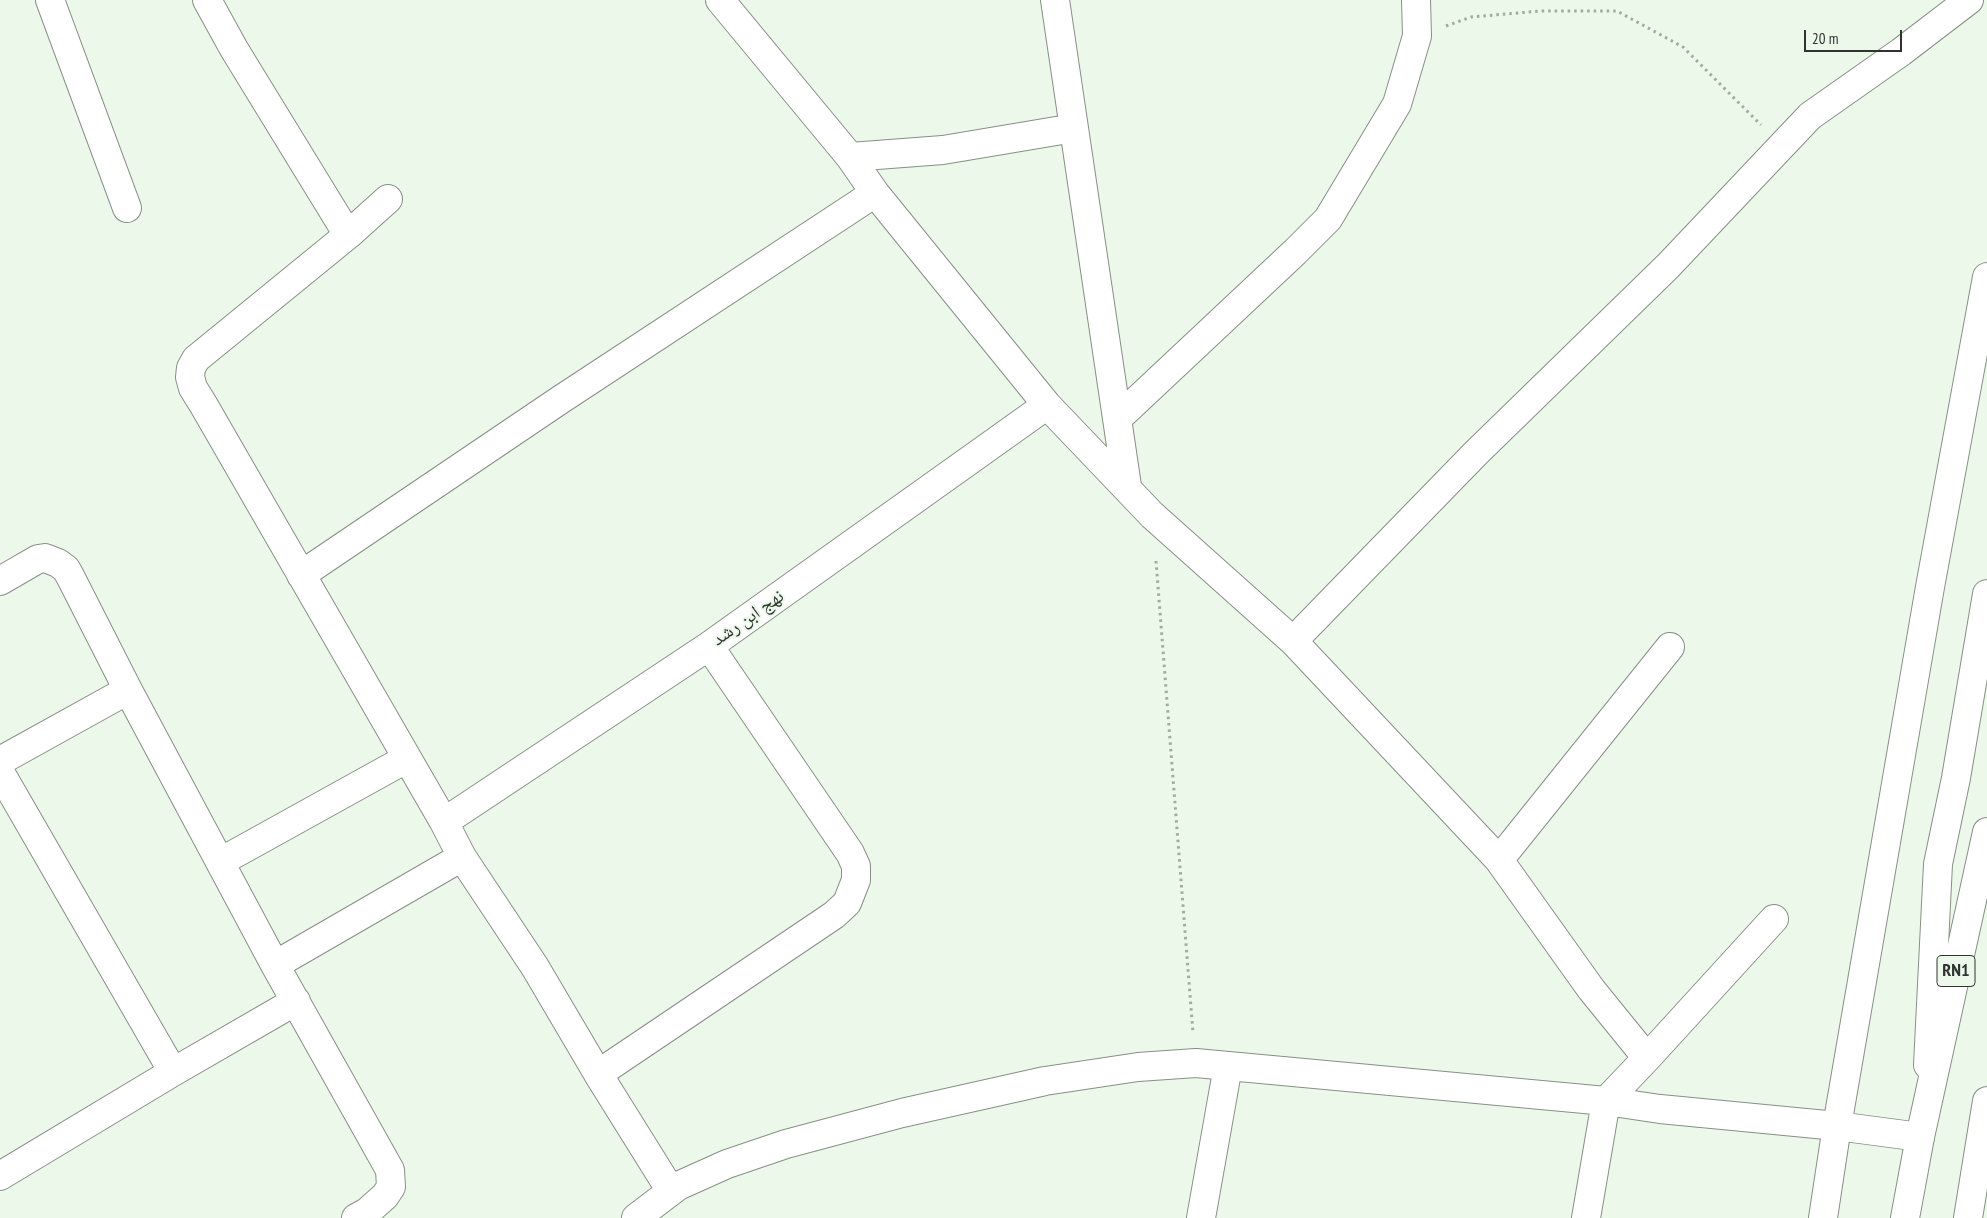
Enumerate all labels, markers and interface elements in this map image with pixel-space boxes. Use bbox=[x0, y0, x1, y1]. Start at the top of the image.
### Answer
scale bar bbox=[1807, 20, 1904, 52]
text: 20 m bbox=[1812, 29, 1838, 48]
street label: نهج ابن رشد bbox=[708, 585, 788, 651]
road number: RN1 bbox=[1937, 956, 1975, 986]

